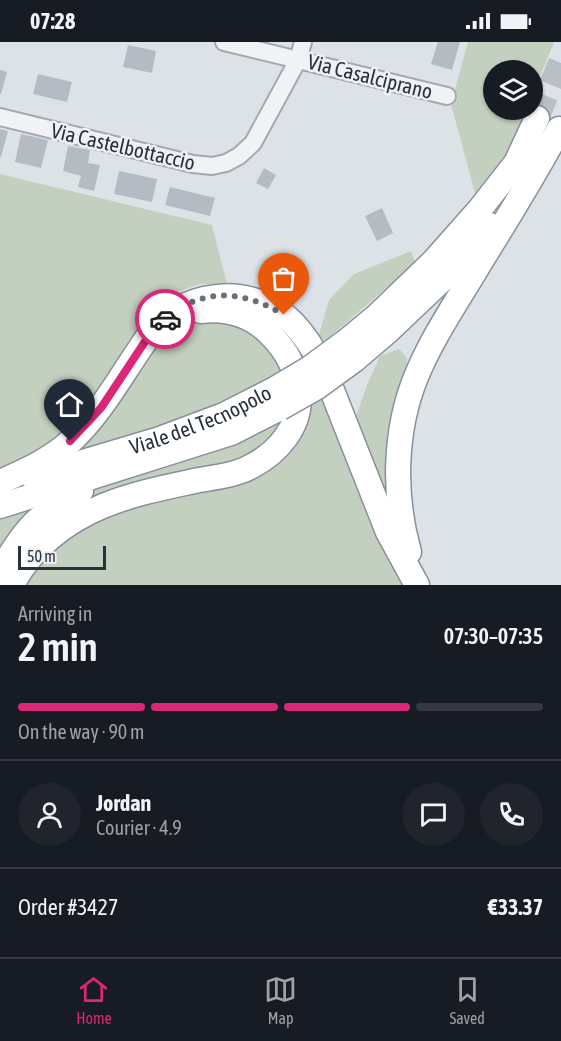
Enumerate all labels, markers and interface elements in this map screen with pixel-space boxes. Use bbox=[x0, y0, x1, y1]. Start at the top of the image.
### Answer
text: 07:28 bbox=[30, 8, 75, 34]
street label: Via Casalciprano bbox=[305, 49, 435, 103]
map controls bbox=[483, 60, 543, 120]
button: layers bbox=[483, 60, 543, 120]
street label: Via Castelbottaccio bbox=[49, 118, 198, 174]
pin bbox=[258, 253, 309, 315]
icon: bag bbox=[267, 262, 300, 295]
courier bbox=[135, 289, 195, 349]
icon: car bbox=[149, 303, 182, 336]
pin bbox=[44, 379, 95, 441]
street label: Viale del Tecnopolo bbox=[127, 380, 275, 458]
icon: home bbox=[53, 388, 86, 421]
scale bar bbox=[18, 543, 106, 570]
text: 50 m bbox=[27, 547, 56, 565]
text: Arriving in bbox=[18, 602, 92, 625]
text: 07:30–07:35 bbox=[444, 623, 543, 649]
text: 2 min bbox=[18, 625, 98, 669]
text: On the way · 90 m bbox=[18, 720, 144, 743]
button: person bbox=[18, 783, 81, 846]
button: chat bbox=[402, 783, 465, 846]
button: phone bbox=[480, 783, 543, 846]
text: Jordan bbox=[96, 790, 151, 816]
text: Courier · 4.9 bbox=[96, 816, 182, 839]
text: Order #3427 bbox=[18, 894, 118, 920]
text: €33.37 bbox=[488, 894, 543, 920]
tab: Home bbox=[76, 973, 112, 1027]
tab: Map bbox=[264, 973, 297, 1027]
tab: Saved bbox=[449, 973, 485, 1027]

